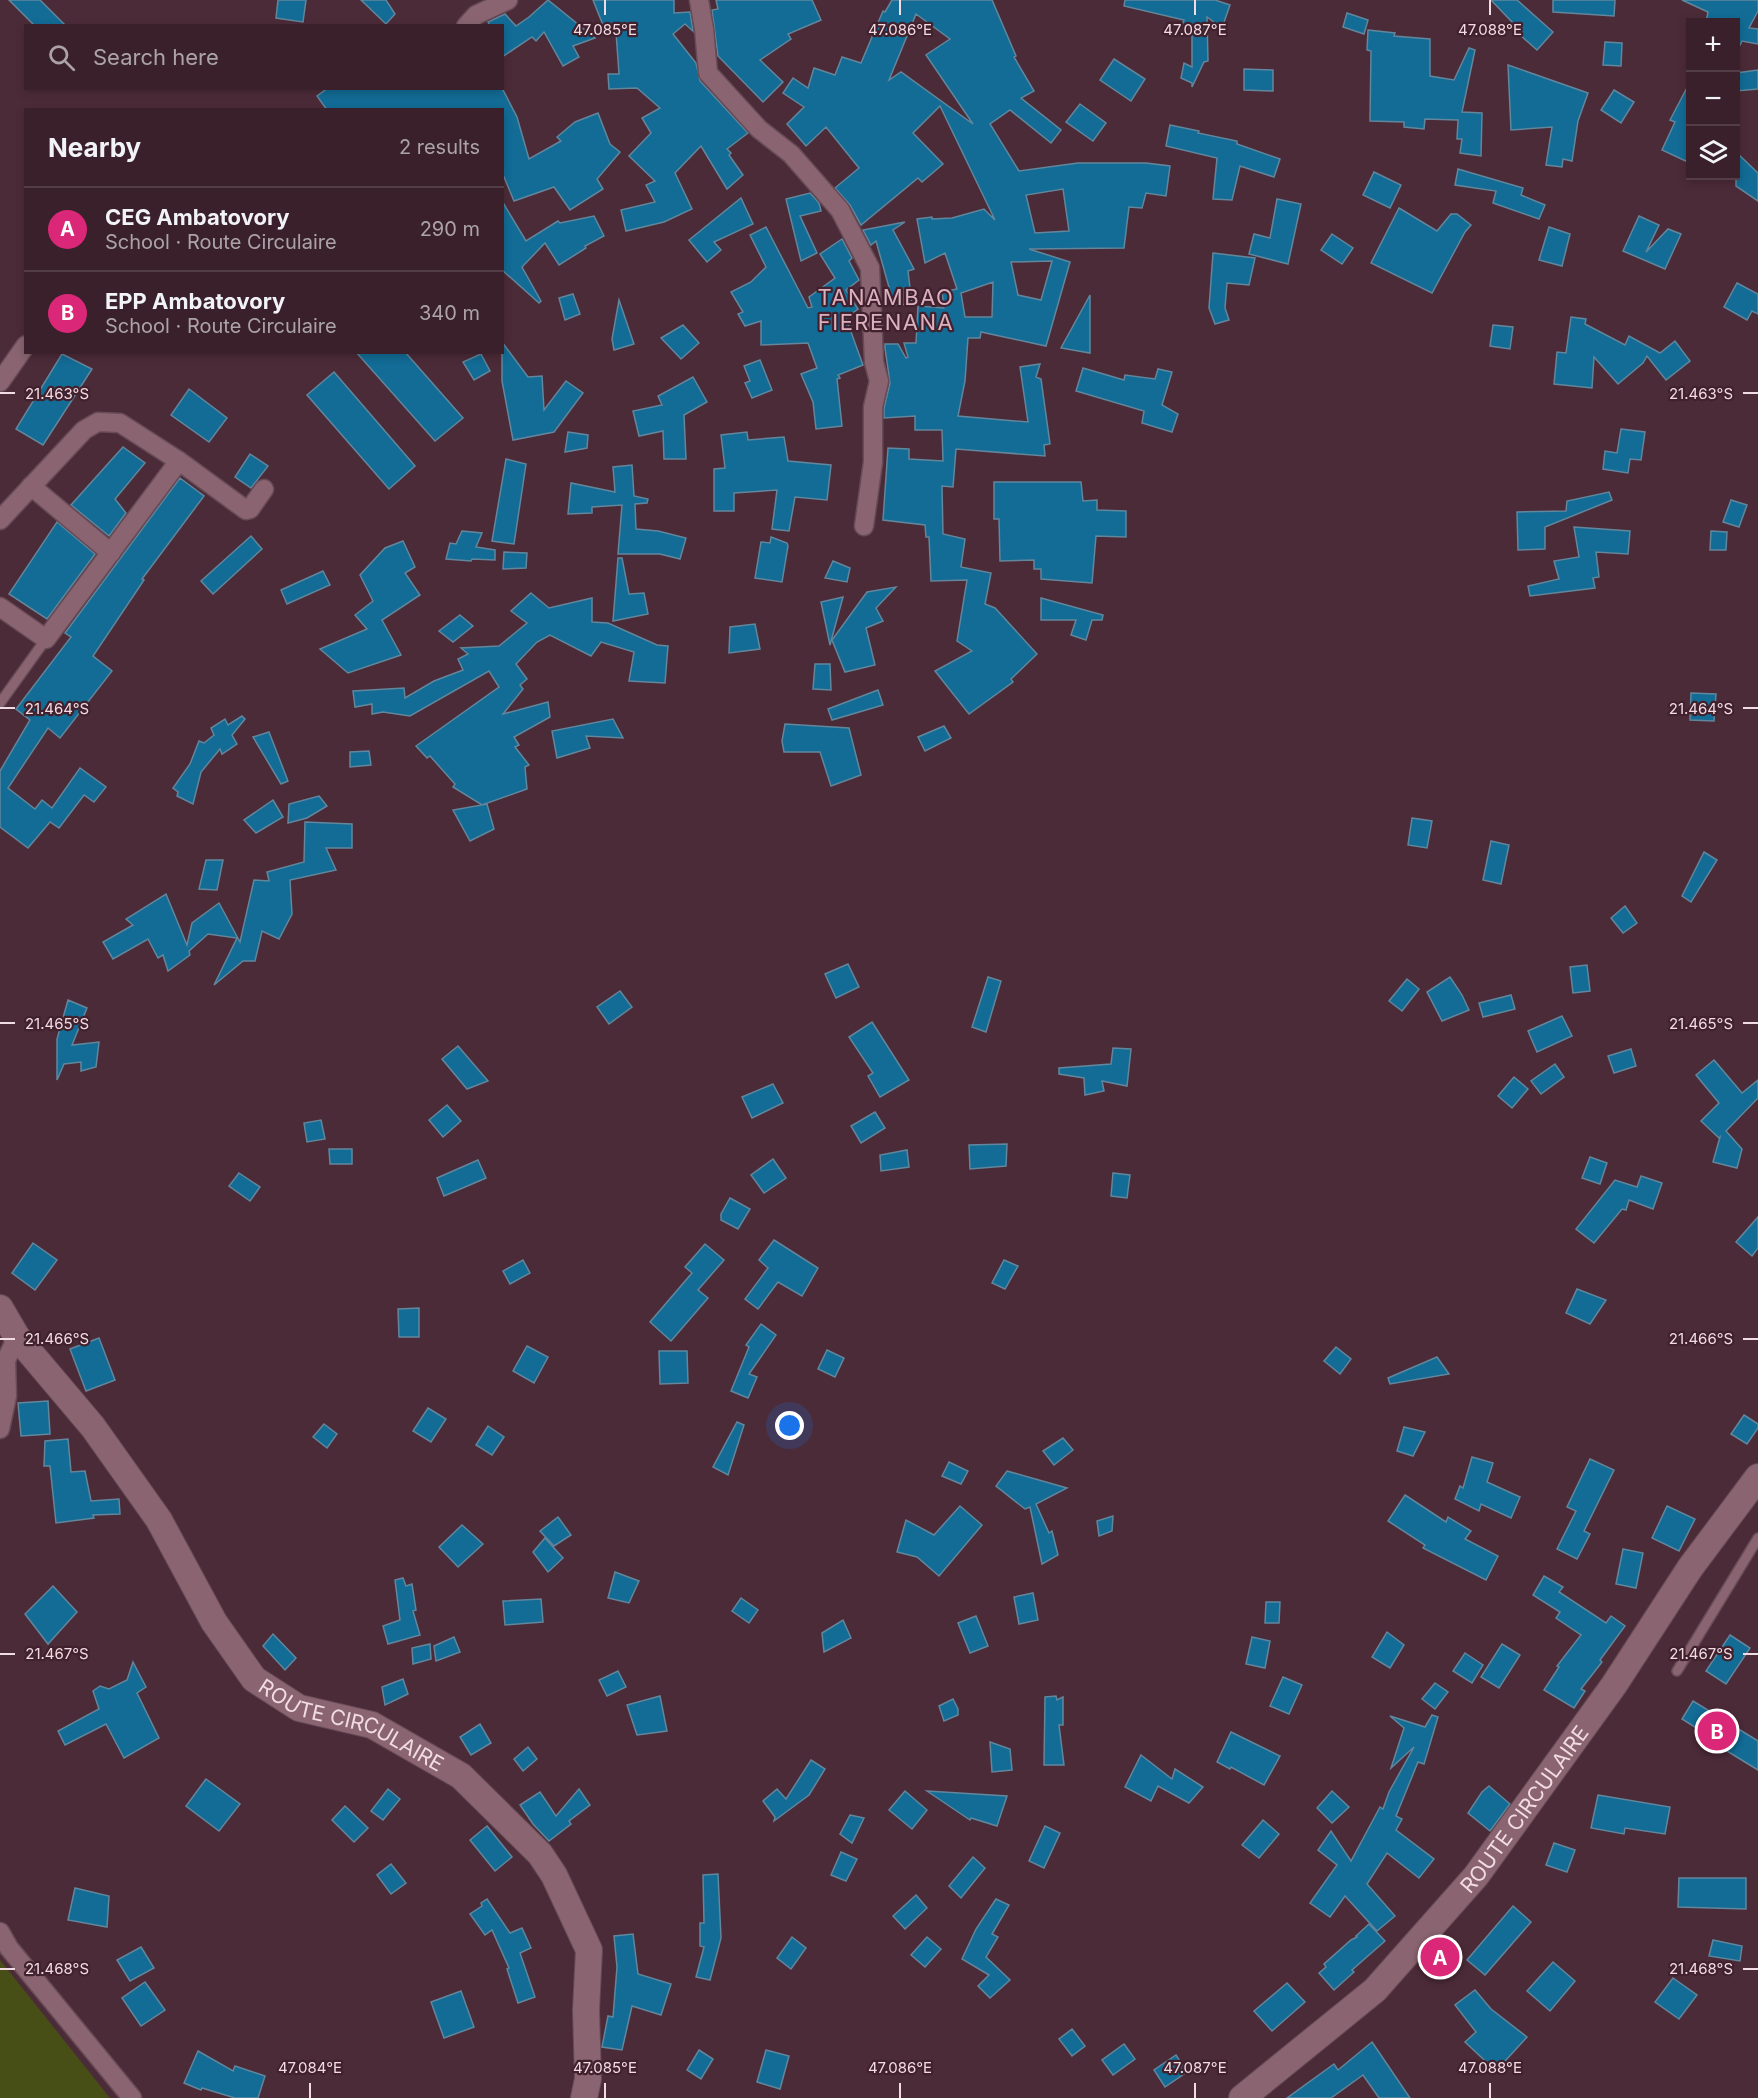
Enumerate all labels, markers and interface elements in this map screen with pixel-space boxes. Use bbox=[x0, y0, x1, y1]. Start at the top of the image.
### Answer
map controls bbox=[1686, 18, 1740, 180]
button: + bbox=[1686, 18, 1740, 72]
text: 47.085°E bbox=[573, 20, 637, 39]
text: 47.086°E bbox=[868, 20, 932, 39]
text: 47.087°E bbox=[1163, 20, 1227, 39]
text: 47.088°E bbox=[1458, 20, 1522, 39]
search box bbox=[24, 24, 504, 90]
icon: search bbox=[45, 41, 78, 74]
text: Search here bbox=[93, 44, 219, 70]
button: − bbox=[1686, 72, 1740, 126]
button: layers bbox=[1686, 126, 1740, 180]
text: Nearby bbox=[48, 132, 141, 163]
text: 2 results bbox=[399, 135, 480, 159]
text: CEG Ambatovory bbox=[105, 204, 290, 230]
text: A bbox=[60, 217, 75, 241]
text: 290 m bbox=[420, 217, 480, 241]
text: School · Route Circulaire bbox=[105, 230, 337, 254]
district label: TANAMBAO FIERENANA bbox=[818, 284, 954, 335]
text: EPP Ambatovory bbox=[105, 288, 285, 314]
text: B bbox=[61, 301, 74, 325]
text: 340 m bbox=[419, 301, 480, 325]
text: School · Route Circulaire bbox=[105, 314, 337, 338]
text: 21.463°S bbox=[25, 384, 89, 403]
text: 21.463°S bbox=[1669, 384, 1733, 403]
text: 21.464°S bbox=[25, 699, 89, 718]
text: 21.464°S bbox=[1669, 699, 1733, 718]
text: 21.465°S bbox=[25, 1014, 89, 1033]
text: 21.465°S bbox=[1669, 1014, 1733, 1033]
text: 21.466°S bbox=[25, 1329, 89, 1348]
text: 21.466°S bbox=[1669, 1329, 1733, 1348]
your location bbox=[775, 1411, 804, 1440]
text: 21.467°S bbox=[25, 1644, 89, 1663]
text: 21.467°S bbox=[1669, 1644, 1733, 1663]
street label: ROUTE CIRCULAIRE bbox=[254, 1673, 449, 1776]
pin: B bbox=[1698, 1708, 1736, 1754]
street label: ROUTE CIRCULAIRE bbox=[1455, 1720, 1593, 1898]
pin: A bbox=[1420, 1934, 1460, 1980]
text: 21.468°S bbox=[25, 1959, 89, 1978]
text: 21.468°S bbox=[1669, 1959, 1733, 1978]
text: 47.084°E bbox=[278, 2058, 342, 2077]
text: 47.085°E bbox=[573, 2058, 637, 2077]
text: 47.086°E bbox=[868, 2058, 932, 2077]
text: 47.087°E bbox=[1163, 2058, 1227, 2077]
text: 47.088°E bbox=[1458, 2058, 1522, 2077]

